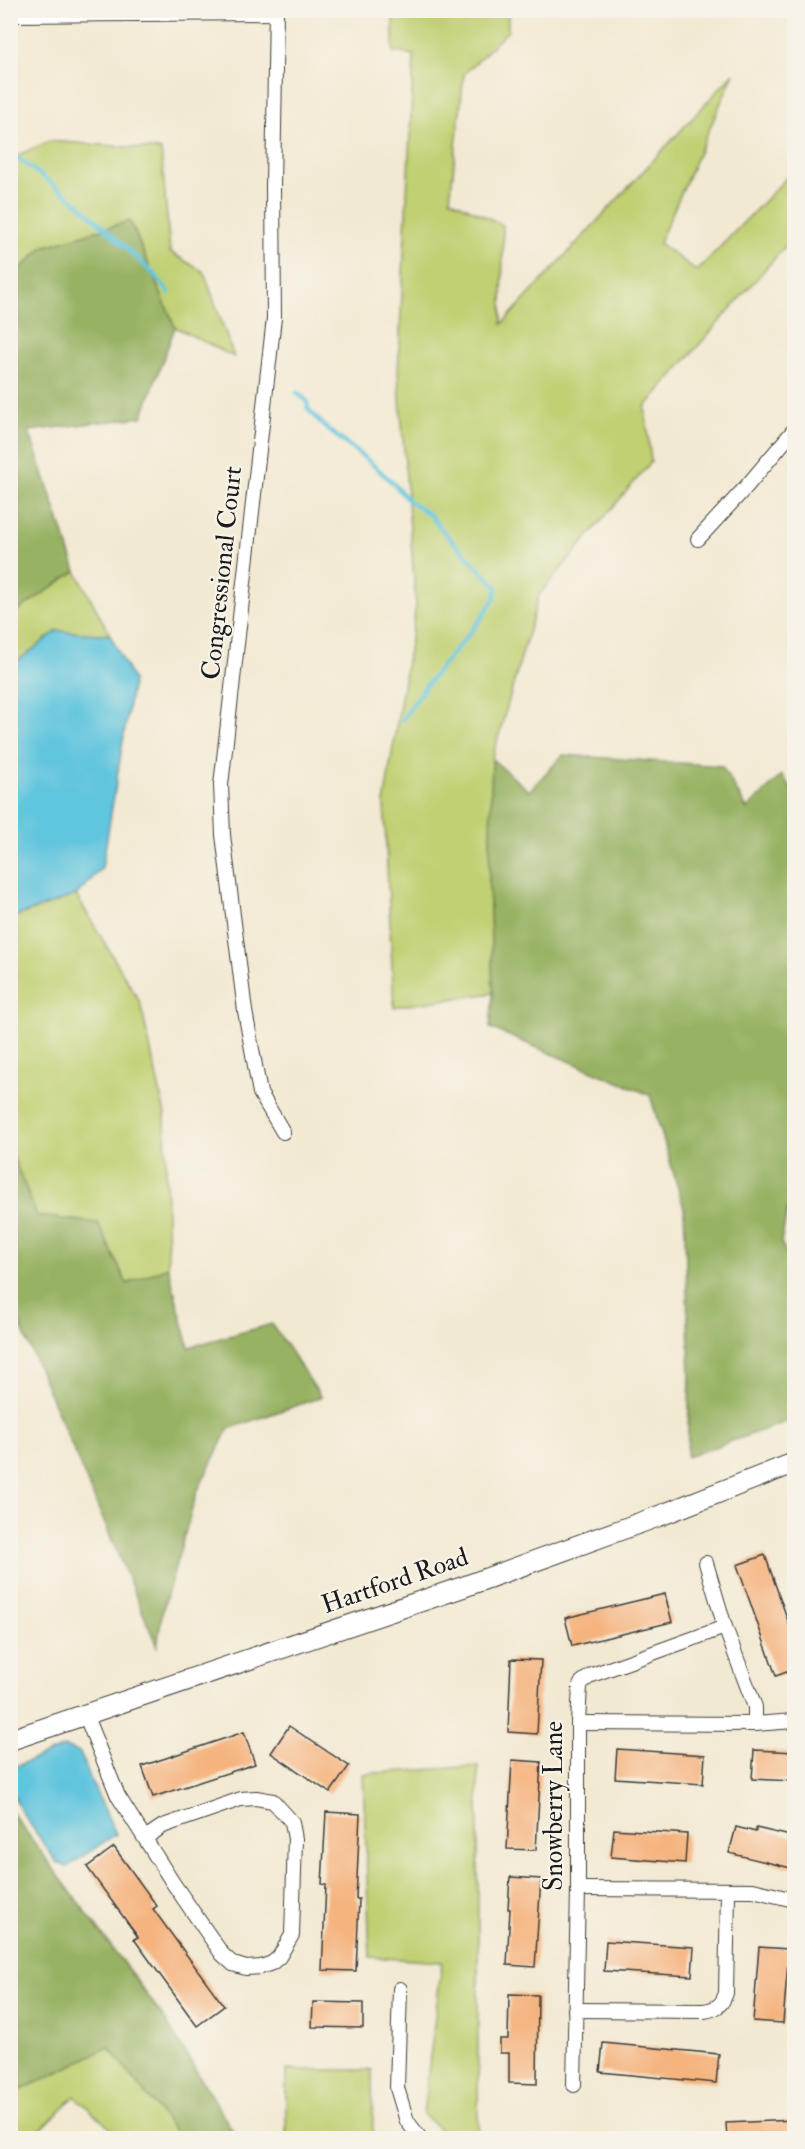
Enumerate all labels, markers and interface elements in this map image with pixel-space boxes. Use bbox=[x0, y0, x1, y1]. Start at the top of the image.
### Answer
street label: Congressional Court bbox=[195, 465, 249, 681]
street label: Hartford Road bbox=[317, 1541, 473, 1621]
street label: Snowberry Lane bbox=[538, 1721, 570, 1891]

